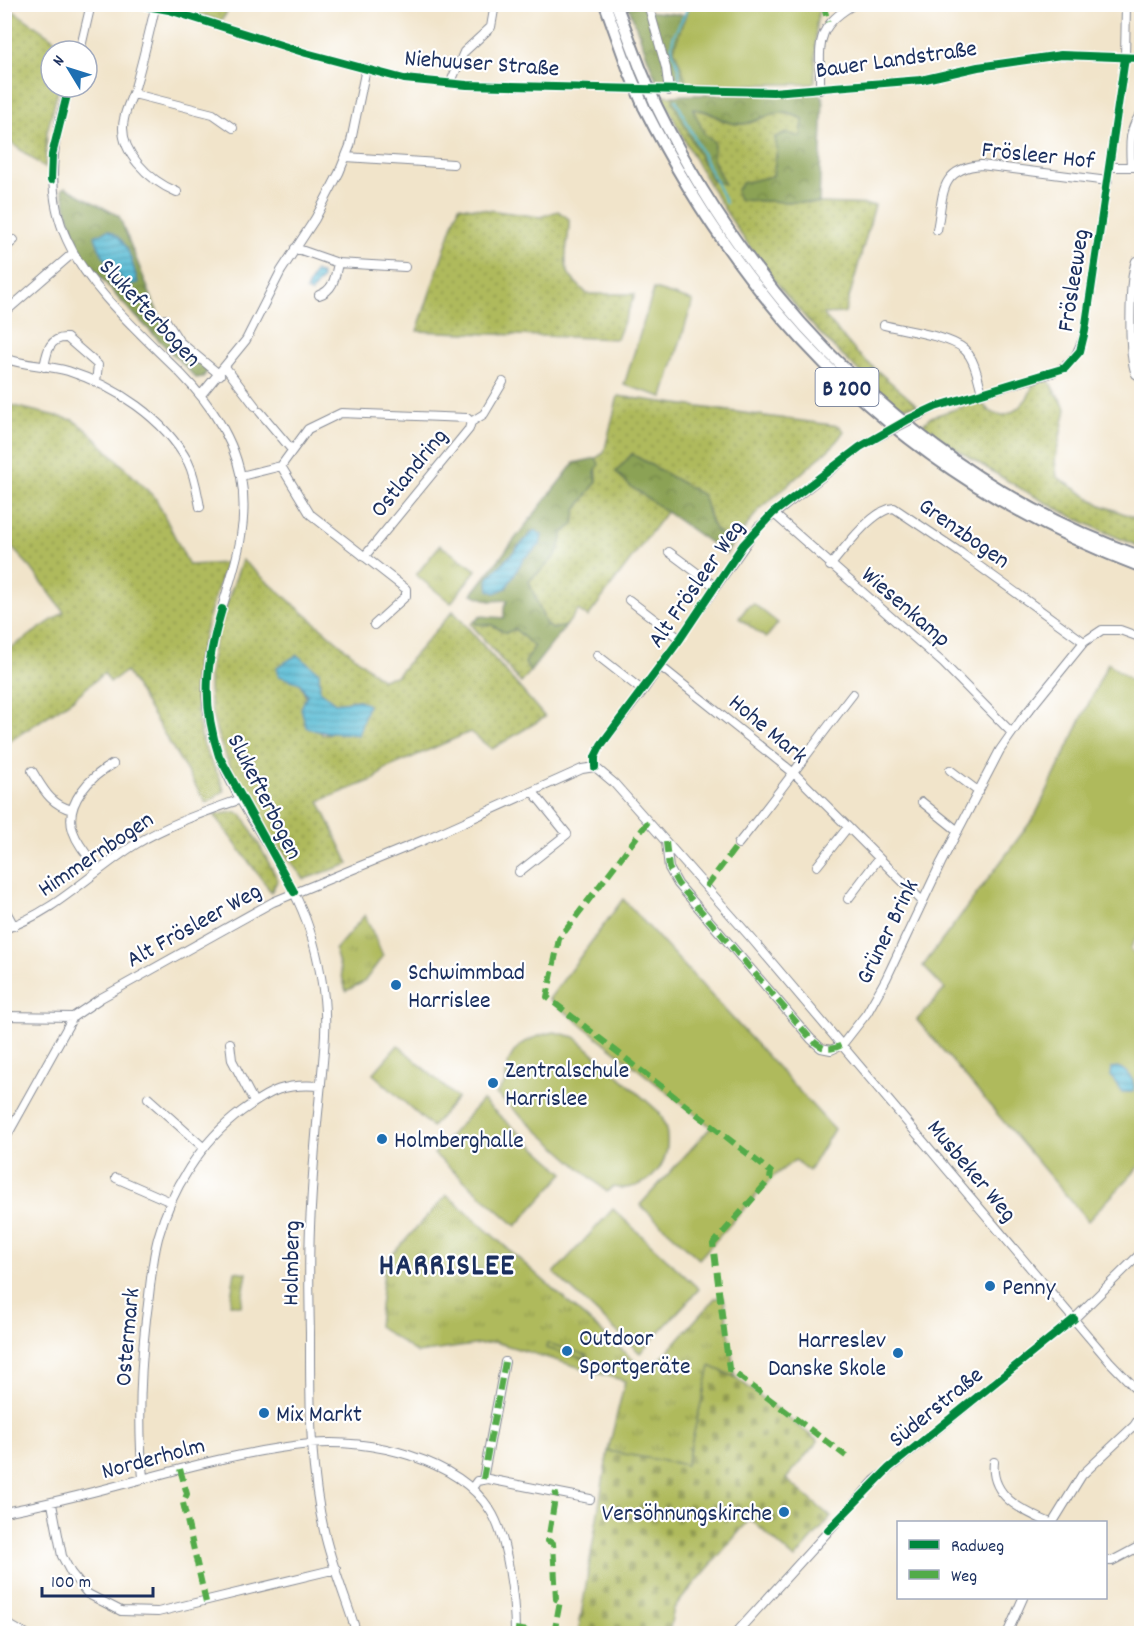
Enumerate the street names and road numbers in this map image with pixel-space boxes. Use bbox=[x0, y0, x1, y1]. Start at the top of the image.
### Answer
street label: Bauer Landstraße bbox=[814, 33, 979, 89]
street label: Niehuuser Straße bbox=[403, 43, 560, 87]
street label: Frösleer Hof bbox=[980, 134, 1096, 180]
street label: Frösleeweg bbox=[1050, 227, 1100, 334]
street label: Slukefterbogen bbox=[90, 252, 208, 376]
road number: B 200 bbox=[816, 368, 878, 406]
street label: Ostlandring bbox=[363, 422, 457, 526]
street label: Grenzbogen bbox=[911, 490, 1016, 579]
street label: Alt Frösleer Weg bbox=[641, 514, 754, 656]
street label: Wiesenkamp bbox=[853, 560, 957, 657]
street label: Hohe Mark bbox=[720, 687, 814, 774]
street label: Slukefterbogen bbox=[217, 729, 310, 866]
street label: Himmernbogen bbox=[32, 804, 162, 907]
street label: Grüner Brink bbox=[849, 874, 929, 991]
street label: Alt Frösleer Weg bbox=[121, 875, 268, 978]
street label: Musbeker Weg bbox=[917, 1113, 1024, 1231]
street label: Holmberg bbox=[275, 1220, 311, 1306]
street label: Ostermark bbox=[108, 1287, 150, 1388]
street label: Süderstraße bbox=[882, 1360, 991, 1457]
street label: Norderholm bbox=[98, 1430, 209, 1490]

